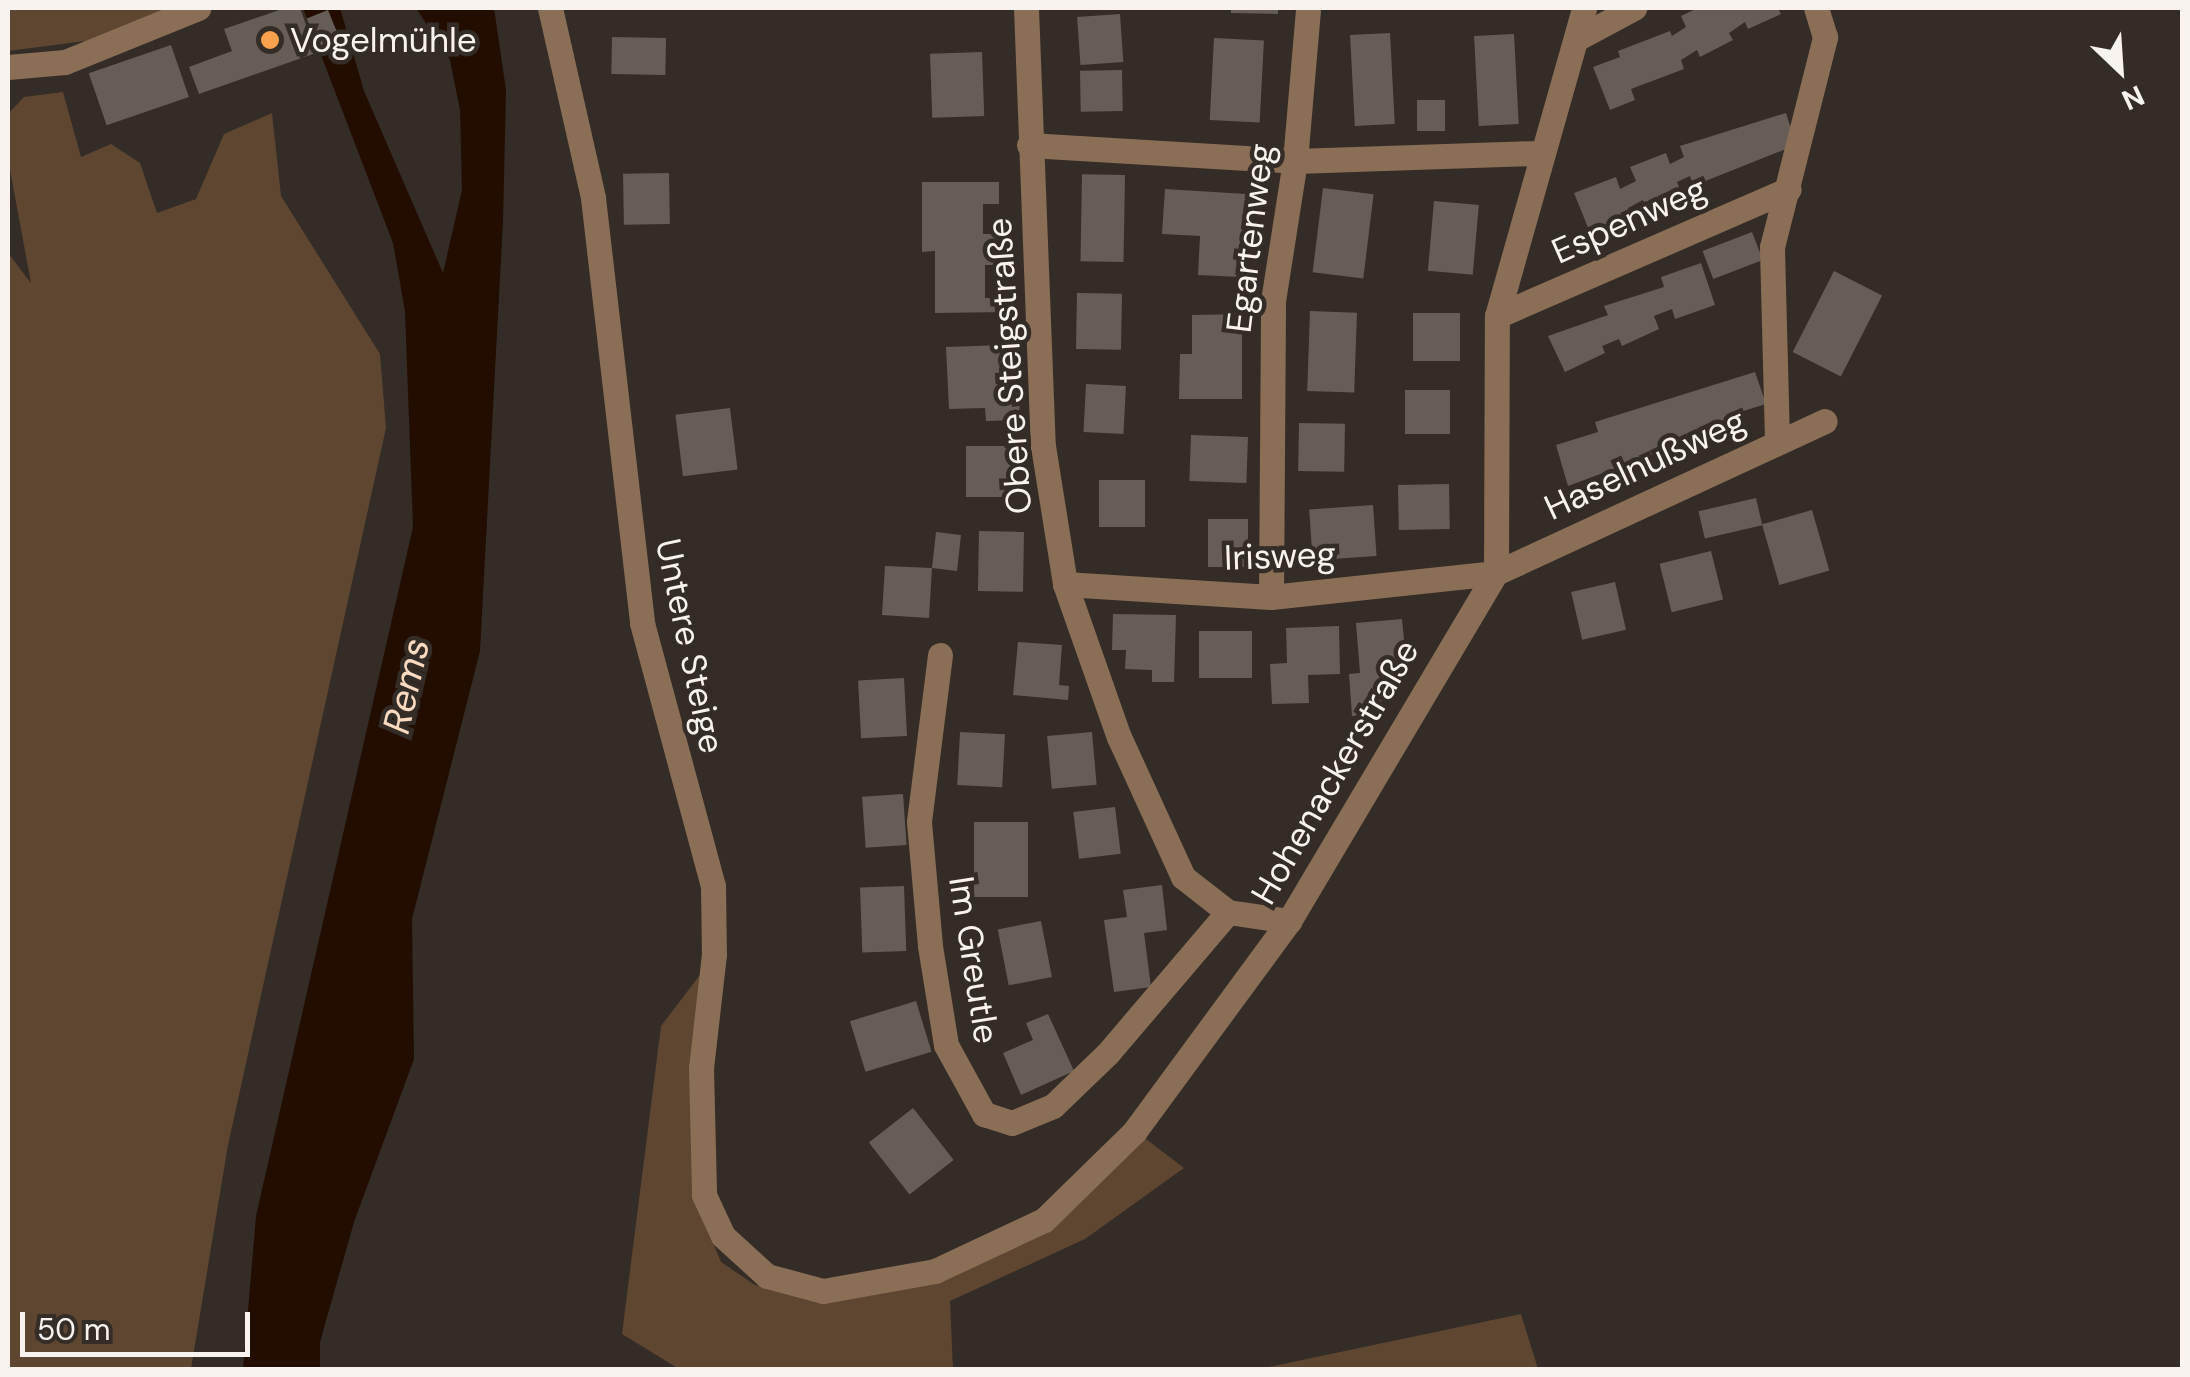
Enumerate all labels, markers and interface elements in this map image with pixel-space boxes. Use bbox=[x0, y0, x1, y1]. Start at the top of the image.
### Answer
place label: Vogelmühle bbox=[290, 19, 477, 61]
north arrow bbox=[2070, 20, 2170, 120]
marker: Vogelmühle bbox=[259, 29, 281, 51]
text: N bbox=[2116, 77, 2150, 119]
street label: Egartenweg bbox=[1218, 141, 1282, 335]
street label: Espenweg bbox=[1545, 167, 1713, 273]
street label: Obere Steigstraße bbox=[978, 217, 1040, 515]
street label: Haselnußweg bbox=[1538, 399, 1752, 529]
street label: Irisweg bbox=[1223, 533, 1337, 579]
street label: Untere Steige bbox=[647, 535, 733, 757]
street label: Hohenackerstraße bbox=[1242, 632, 1428, 912]
water label: Rems bbox=[374, 634, 440, 738]
street label: Im Greutle bbox=[940, 873, 1008, 1047]
scale bar bbox=[25, 1292, 255, 1354]
text: 50 m bbox=[37, 1310, 111, 1349]

